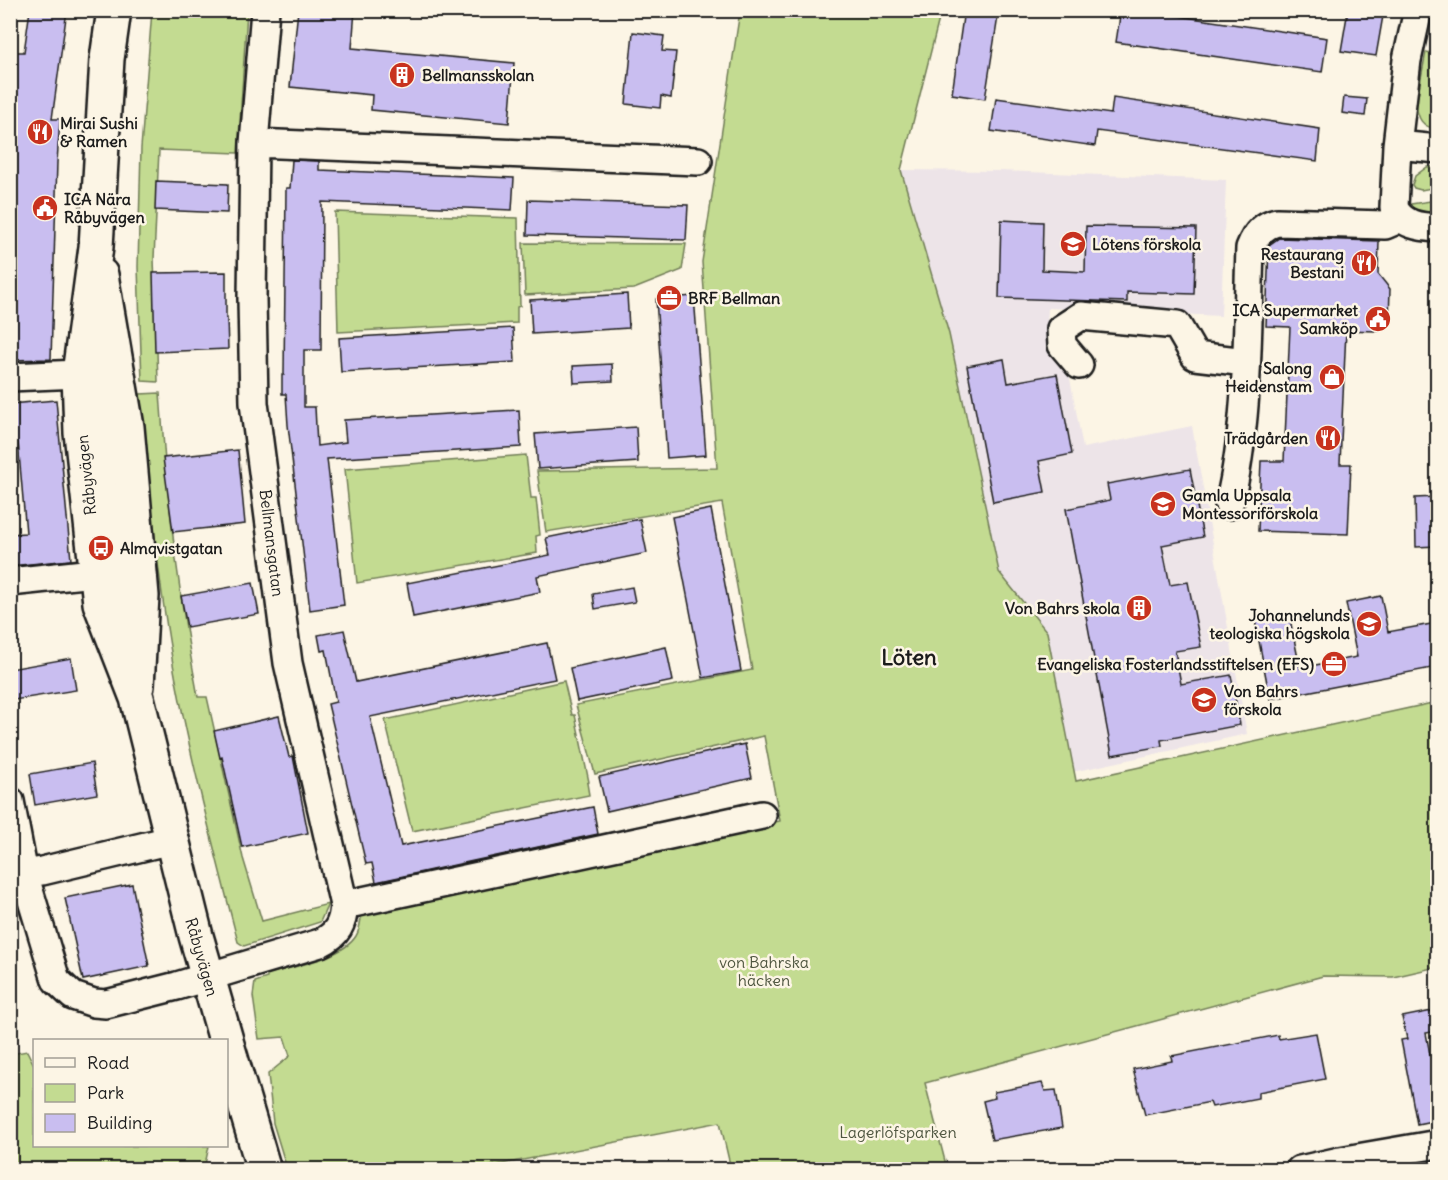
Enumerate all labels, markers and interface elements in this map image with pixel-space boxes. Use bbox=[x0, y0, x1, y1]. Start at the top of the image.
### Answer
building icon: Bellmansskolan bbox=[387, 60, 417, 90]
place label: Bellmansskolan bbox=[422, 65, 534, 85]
place label: Mirai Sushi & Ramen bbox=[60, 113, 138, 151]
restaurant icon: Mirai Sushi & Ramen bbox=[25, 117, 55, 147]
place label: ICA Nära Råbyvägen bbox=[64, 189, 145, 228]
public building icon: ICA Nära Råbyvägen bbox=[30, 193, 60, 223]
school or university icon: Lötens förskola bbox=[1058, 229, 1088, 259]
place label: Lötens förskola bbox=[1092, 234, 1201, 254]
place label: Restaurang Bestani bbox=[1261, 244, 1344, 282]
restaurant icon: Restaurang Bestani bbox=[1349, 248, 1379, 278]
office icon: BRF Bellman bbox=[654, 283, 684, 313]
place label: BRF Bellman bbox=[688, 288, 780, 308]
place label: ICA Supermarket Samköp bbox=[1232, 300, 1359, 339]
public building icon: ICA Supermarket Samköp bbox=[1363, 304, 1393, 334]
place label: Salong Heidenstam bbox=[1225, 358, 1312, 396]
shop icon: Salong Heidenstam bbox=[1317, 362, 1347, 392]
restaurant icon: Trädgården bbox=[1313, 423, 1343, 453]
place label: Trädgården bbox=[1224, 428, 1308, 449]
street label: Råbyvägen bbox=[72, 434, 100, 516]
place label: Gamla Uppsala Montessoriförskola bbox=[1182, 485, 1318, 523]
street label: Bellmansgatan bbox=[256, 488, 288, 598]
school or university icon: Gamla Uppsala Montessoriförskola bbox=[1148, 489, 1178, 519]
bus stop icon: Almqvistgatan bbox=[86, 533, 116, 563]
place label: Almqvistgatan bbox=[120, 538, 223, 559]
building icon: Von Bahrs skola bbox=[1124, 593, 1154, 623]
place label: Von Bahrs skola bbox=[1005, 598, 1120, 618]
place label: Johannelunds teologiska högskola bbox=[1210, 605, 1350, 644]
school or university icon: Johannelunds teologiska högskola bbox=[1354, 609, 1384, 639]
district label: Löten bbox=[881, 643, 937, 671]
office icon: Evangeliska Fosterlandsstiftelsen (EFS) bbox=[1319, 649, 1349, 679]
place label: Evangeliska Fosterlandsstiftelsen (EFS) bbox=[1037, 654, 1314, 675]
place label: Von Bahrs förskola bbox=[1224, 681, 1298, 719]
school or university icon: Von Bahrs förskola bbox=[1189, 685, 1219, 715]
street label: Råbyvägen bbox=[181, 915, 223, 999]
park label: von Bahrska häcken bbox=[719, 952, 809, 990]
legend bbox=[33, 1039, 228, 1147]
text: Road bbox=[87, 1051, 130, 1074]
text: Park bbox=[87, 1081, 124, 1104]
text: Building bbox=[87, 1111, 152, 1134]
park label: Lagerlöfsparken bbox=[839, 1122, 957, 1142]

